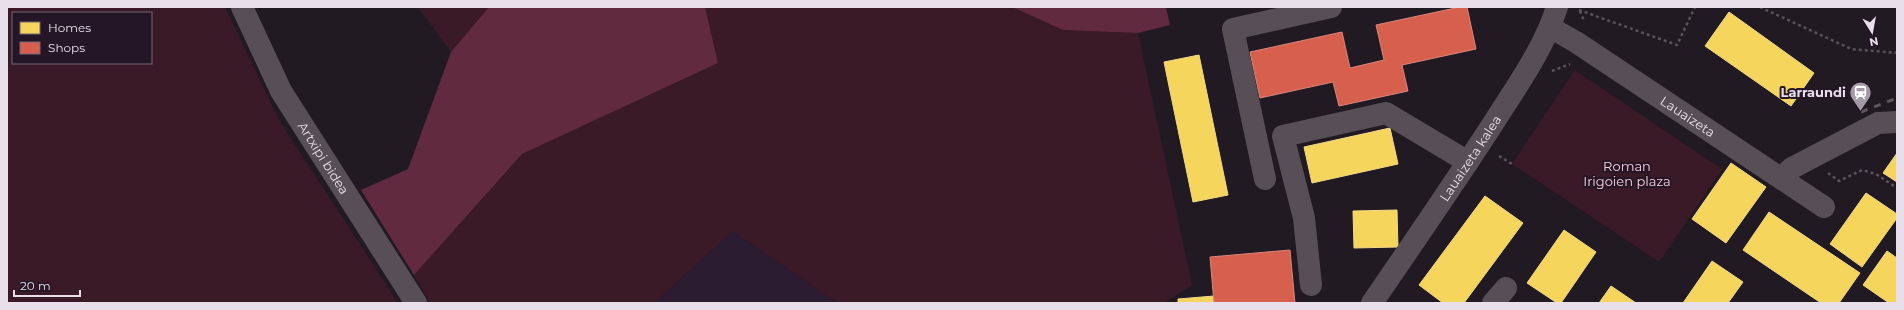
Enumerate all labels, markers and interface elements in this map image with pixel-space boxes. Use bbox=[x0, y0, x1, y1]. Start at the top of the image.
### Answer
legend bbox=[12, 12, 152, 64]
north arrow bbox=[1852, 12, 1892, 52]
text: Homes bbox=[48, 20, 91, 35]
text: N bbox=[1868, 34, 1880, 50]
text: Shops bbox=[48, 40, 85, 55]
station icon: Larraundi bbox=[1848, 79, 1874, 112]
place label: Larraundi bbox=[1781, 84, 1846, 100]
street label: Lauaizeta bbox=[1657, 92, 1718, 140]
street label: Lauaizeta kalea bbox=[1436, 112, 1504, 204]
street label: Artxipi bidea bbox=[295, 119, 353, 197]
park label: Roman Irigoien plaza bbox=[1583, 158, 1671, 189]
scale bar bbox=[14, 272, 80, 298]
text: 20 m bbox=[20, 278, 51, 293]

